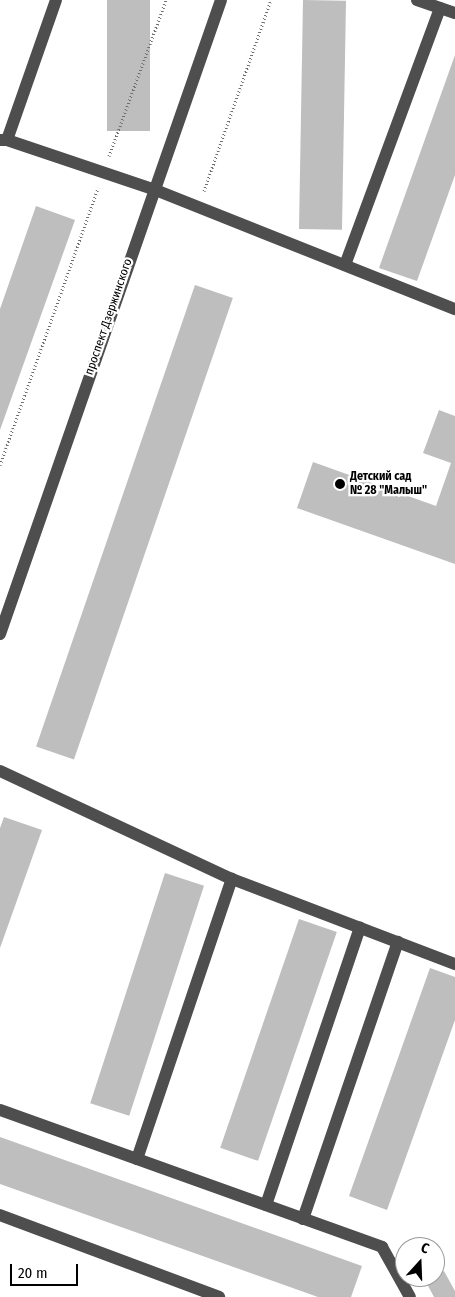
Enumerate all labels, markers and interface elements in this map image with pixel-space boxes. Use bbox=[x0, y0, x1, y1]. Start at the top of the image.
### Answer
street label: проспект Дзержинского bbox=[82, 257, 136, 377]
place label: Детский сад № 28 "Малыш" bbox=[350, 470, 427, 498]
marker: Детский сад № 28 "Малыш" bbox=[334, 478, 346, 490]
north arrow bbox=[395, 1237, 445, 1287]
text: С bbox=[419, 1239, 431, 1258]
scale bar bbox=[12, 1254, 80, 1286]
text: 20 m bbox=[18, 1264, 48, 1282]

